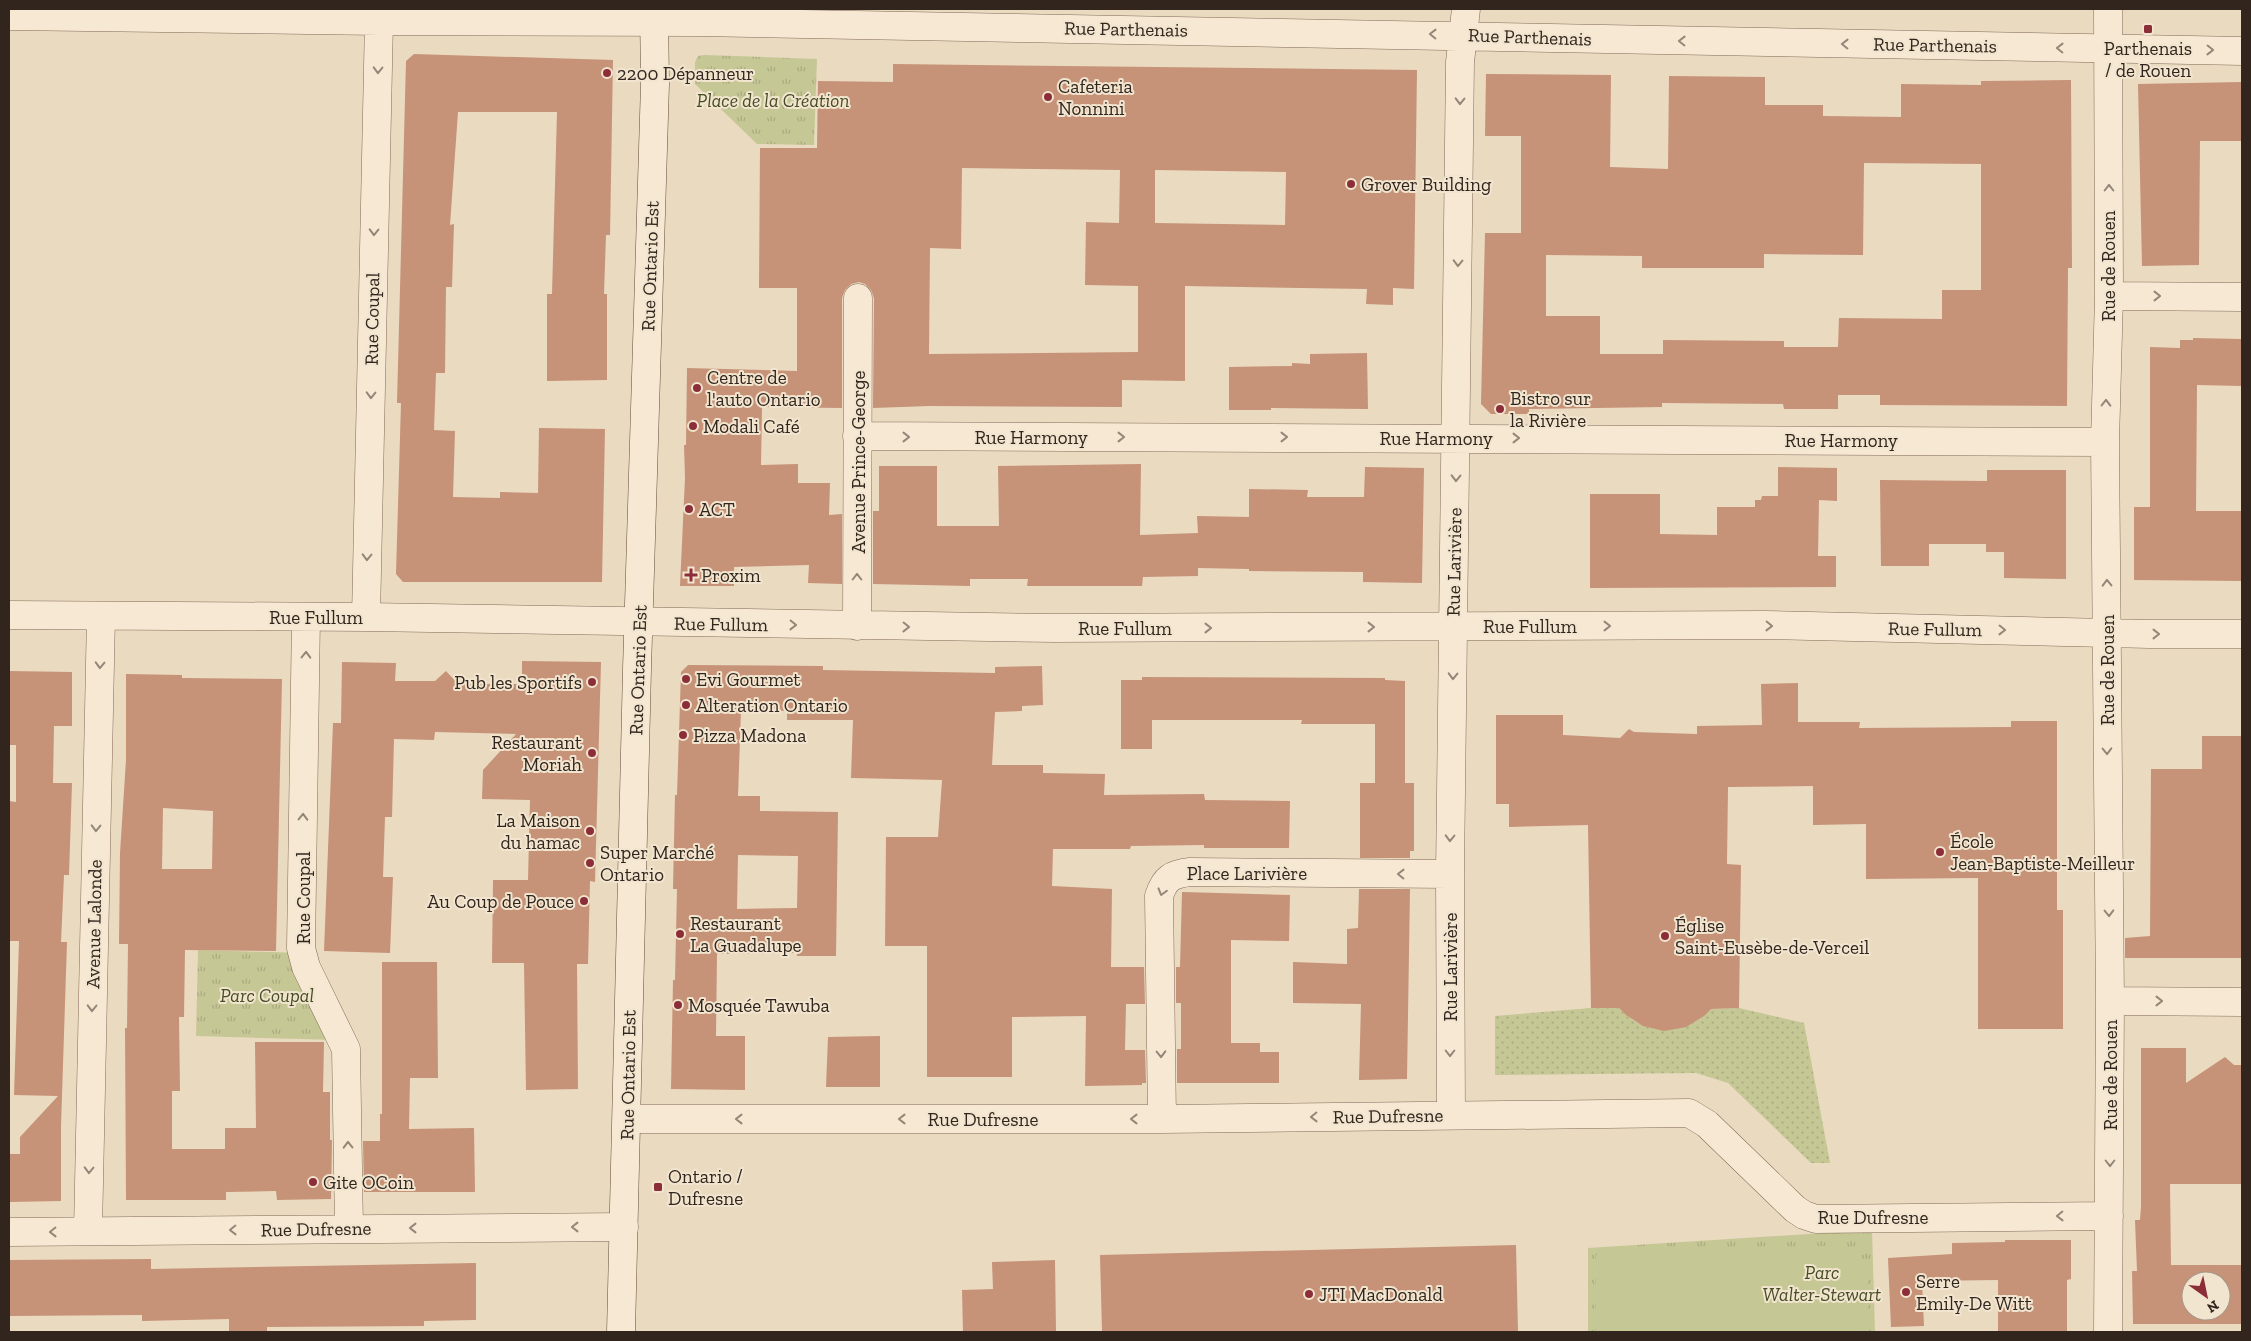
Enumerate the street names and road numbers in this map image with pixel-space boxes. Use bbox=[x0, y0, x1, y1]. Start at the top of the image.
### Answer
street label: Rue Parthenais bbox=[1064, 16, 1188, 42]
street label: Rue Parthenais bbox=[1468, 23, 1592, 51]
street label: Rue Parthenais bbox=[1873, 32, 1997, 58]
street label: Rue Ontario Est bbox=[636, 200, 664, 332]
street label: Rue de Rouen bbox=[2097, 210, 2120, 322]
street label: Rue Coupal bbox=[360, 272, 384, 366]
street label: Avenue Prince-George bbox=[847, 370, 870, 554]
street label: Rue Harmony bbox=[974, 426, 1088, 449]
street label: Rue Harmony bbox=[1379, 427, 1493, 450]
street label: Rue Harmony bbox=[1784, 429, 1898, 452]
street label: Rue Larivière bbox=[1442, 507, 1466, 617]
street label: Rue Ontario Est bbox=[624, 604, 652, 736]
street label: Rue Fullum bbox=[269, 606, 364, 629]
street label: Rue Fullum bbox=[674, 612, 769, 636]
street label: Rue de Rouen bbox=[2096, 614, 2119, 726]
street label: Rue Fullum bbox=[1483, 615, 1578, 638]
street label: Rue Fullum bbox=[1078, 617, 1173, 640]
street label: Rue Fullum bbox=[1888, 617, 1983, 641]
street label: Rue Coupal bbox=[292, 852, 315, 945]
street label: Avenue Lalonde bbox=[81, 859, 107, 989]
street label: Place Larivière bbox=[1187, 862, 1307, 885]
street label: Rue Larivière bbox=[1439, 912, 1462, 1022]
street label: Rue Ontario Est bbox=[615, 1010, 641, 1140]
street label: Rue de Rouen bbox=[2099, 1019, 2122, 1131]
street label: Rue Dufresne bbox=[1332, 1104, 1444, 1128]
street label: Rue Dufresne bbox=[928, 1108, 1038, 1131]
street label: Rue Dufresne bbox=[1818, 1206, 1928, 1229]
street label: Rue Dufresne bbox=[260, 1217, 372, 1241]

